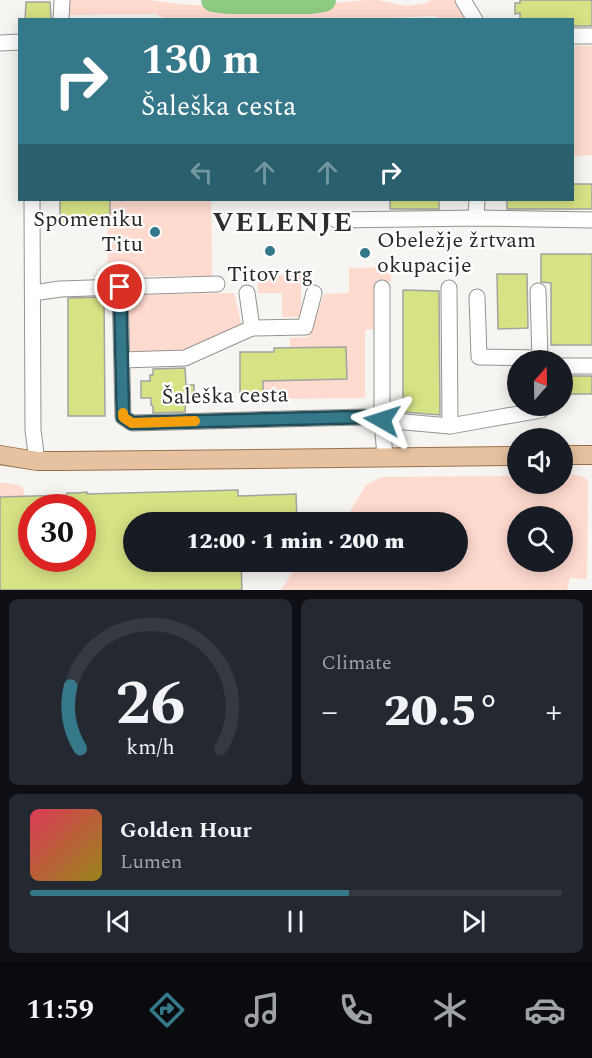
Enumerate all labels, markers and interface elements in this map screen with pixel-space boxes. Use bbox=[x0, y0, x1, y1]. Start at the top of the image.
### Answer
text: 130 m bbox=[141, 29, 260, 92]
icon: right bbox=[42, 42, 120, 120]
text: Šaleška cesta bbox=[141, 86, 296, 128]
icon: left bbox=[185, 156, 218, 189]
icon: ahead bbox=[248, 156, 281, 189]
icon: ahead bbox=[311, 156, 344, 189]
icon: right bbox=[374, 156, 407, 189]
district label: VELENJE bbox=[212, 201, 354, 244]
place label: Spomeniku Titu bbox=[33, 203, 143, 261]
place label: Obeležje žrtvam okupacije bbox=[377, 224, 536, 282]
marker: Spomeniku Titu bbox=[148, 225, 162, 239]
marker: Titov trg bbox=[263, 244, 277, 258]
marker: Obeležje žrtvam okupacije bbox=[358, 246, 372, 260]
place label: Titov trg bbox=[227, 258, 313, 291]
pin bbox=[94, 261, 145, 312]
icon: arrive bbox=[103, 270, 136, 303]
north arrow bbox=[507, 350, 573, 416]
map controls bbox=[507, 350, 573, 572]
street label: Šaleška cesta bbox=[161, 378, 289, 414]
position arrow bbox=[350, 388, 414, 452]
button: sound bbox=[507, 428, 573, 494]
speed limit sign: 30 bbox=[18, 494, 96, 572]
button: search bbox=[507, 506, 573, 572]
text: 12:00 · 1 min · 200 m bbox=[186, 525, 405, 558]
text: Climate bbox=[322, 648, 392, 678]
text: 26 bbox=[115, 657, 185, 752]
text: 20.5° bbox=[384, 677, 500, 746]
text: − bbox=[322, 687, 338, 737]
text: + bbox=[545, 687, 562, 737]
text: km/h bbox=[126, 731, 174, 764]
text: Golden Hour bbox=[120, 814, 252, 847]
text: Lumen bbox=[120, 847, 182, 877]
icon: previous bbox=[102, 905, 135, 938]
icon: pause bbox=[279, 905, 312, 938]
icon: next bbox=[457, 905, 490, 938]
text: 11:59 bbox=[26, 989, 94, 1031]
icon: directions bbox=[146, 989, 188, 1031]
icon: music bbox=[241, 989, 283, 1031]
icon: phone bbox=[335, 989, 377, 1031]
icon: climate bbox=[429, 989, 471, 1031]
icon: car bbox=[524, 989, 566, 1031]

